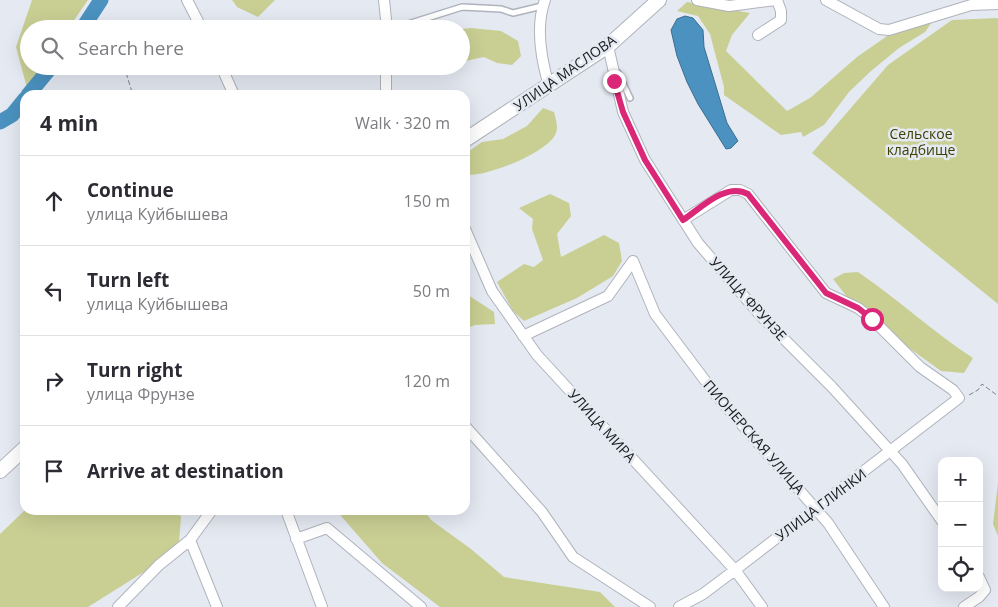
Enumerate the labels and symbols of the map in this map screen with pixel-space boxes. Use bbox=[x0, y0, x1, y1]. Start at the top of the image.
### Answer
street label: УЛИЦА МАСЛОВА bbox=[510, 30, 620, 115]
route end bbox=[603, 70, 626, 93]
park label: Сельское кладбище bbox=[887, 124, 955, 159]
street label: УЛИЦА ФРУНЗЕ bbox=[706, 253, 791, 345]
route start bbox=[861, 308, 884, 331]
street label: ПИОНЕРСКАЯ УЛИЦА bbox=[700, 376, 809, 498]
street label: УЛИЦА МИРА bbox=[564, 385, 640, 466]
street label: УЛИЦА ГЛИНКИ bbox=[771, 464, 870, 545]

